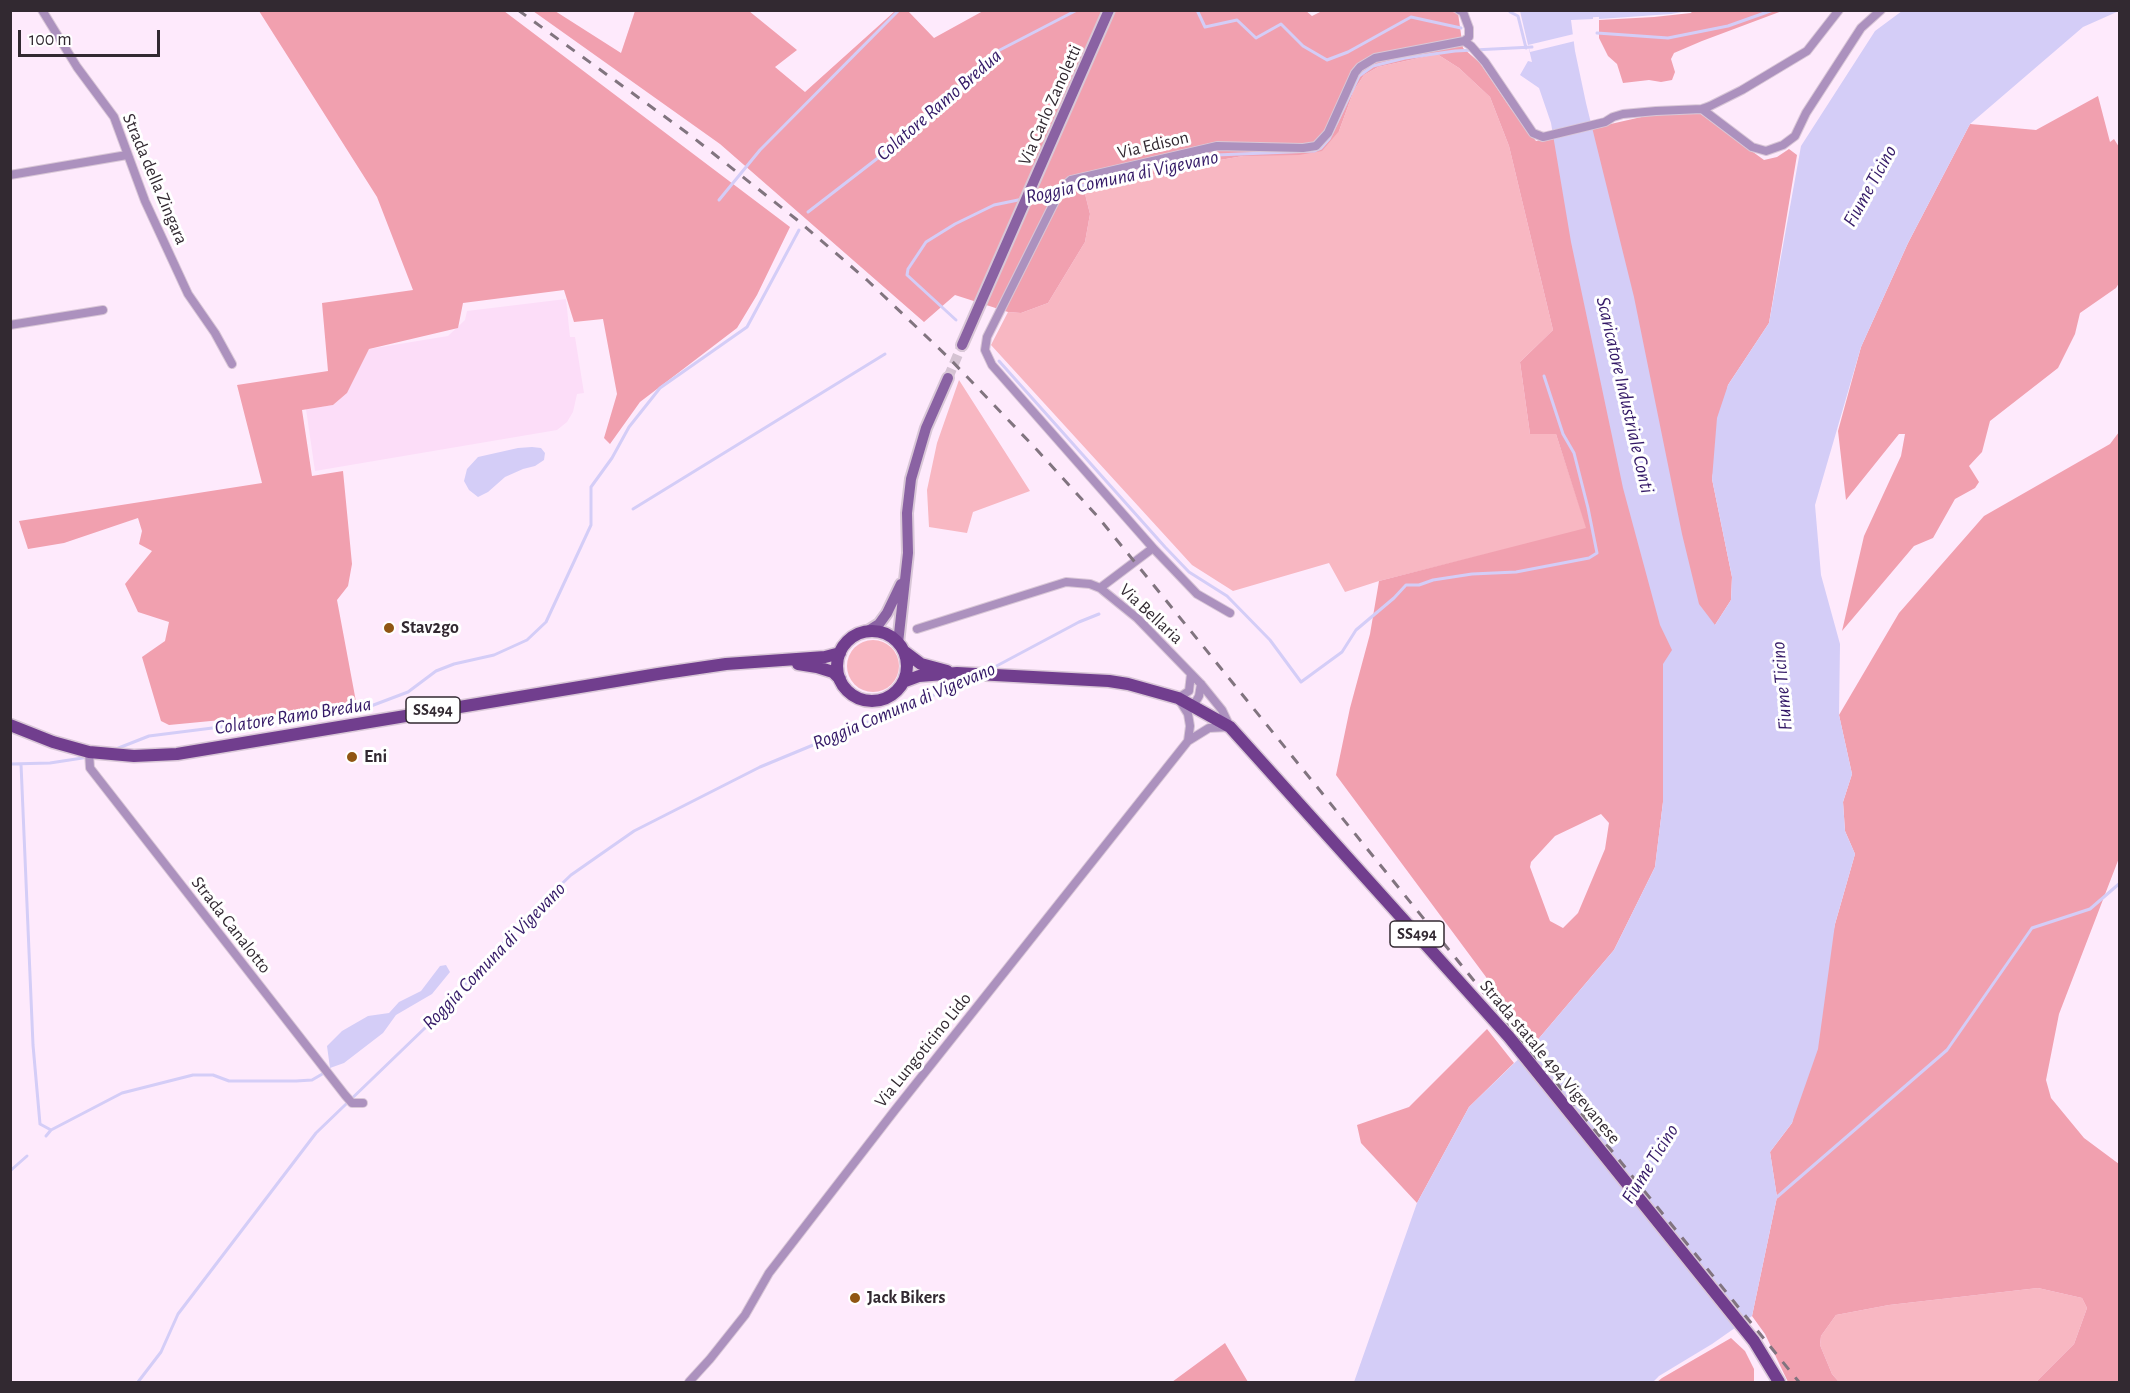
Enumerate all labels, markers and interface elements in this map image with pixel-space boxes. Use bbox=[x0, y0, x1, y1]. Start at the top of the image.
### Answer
scale bar bbox=[21, 18, 164, 56]
text: 100 m bbox=[29, 31, 72, 49]
street label: Via Carlo Zanoletti bbox=[1014, 41, 1086, 169]
water label: Colatore Ramo Bredua bbox=[871, 44, 1007, 166]
street label: Strada della Zingara bbox=[118, 110, 192, 248]
street label: Via Edison bbox=[1115, 126, 1191, 164]
water label: Fiume Ticino bbox=[1838, 141, 1902, 231]
water label: Roggia Comuna di Vigevano bbox=[1024, 145, 1220, 209]
water label: Scaricatore Industriale Conti bbox=[1591, 294, 1659, 496]
street label: Via Bellaria bbox=[1115, 579, 1187, 649]
place label: Stav2go bbox=[401, 617, 459, 639]
marker: Stav2go bbox=[382, 621, 396, 635]
water label: Fiume Ticino bbox=[1766, 640, 1798, 732]
water label: Roggia Comuna di Vigevano bbox=[809, 657, 999, 755]
water label: Colatore Ramo Bredua bbox=[213, 692, 373, 740]
road number: SS494 bbox=[406, 697, 460, 723]
place label: Eni bbox=[364, 746, 387, 768]
marker: Eni bbox=[345, 750, 359, 764]
street label: Strada Canalotto bbox=[186, 872, 276, 978]
water label: Roggia Comuna di Vigevano bbox=[417, 877, 571, 1035]
road number: SS494 bbox=[1390, 921, 1444, 947]
street label: Strada statale 494 Vigevanese bbox=[1475, 976, 1625, 1148]
street label: Via Lungoticino Lido bbox=[870, 988, 976, 1112]
water label: Fiume Ticino bbox=[1616, 1120, 1684, 1208]
place label: Jack Bikers bbox=[867, 1287, 945, 1309]
marker: Jack Bikers bbox=[848, 1291, 862, 1305]

